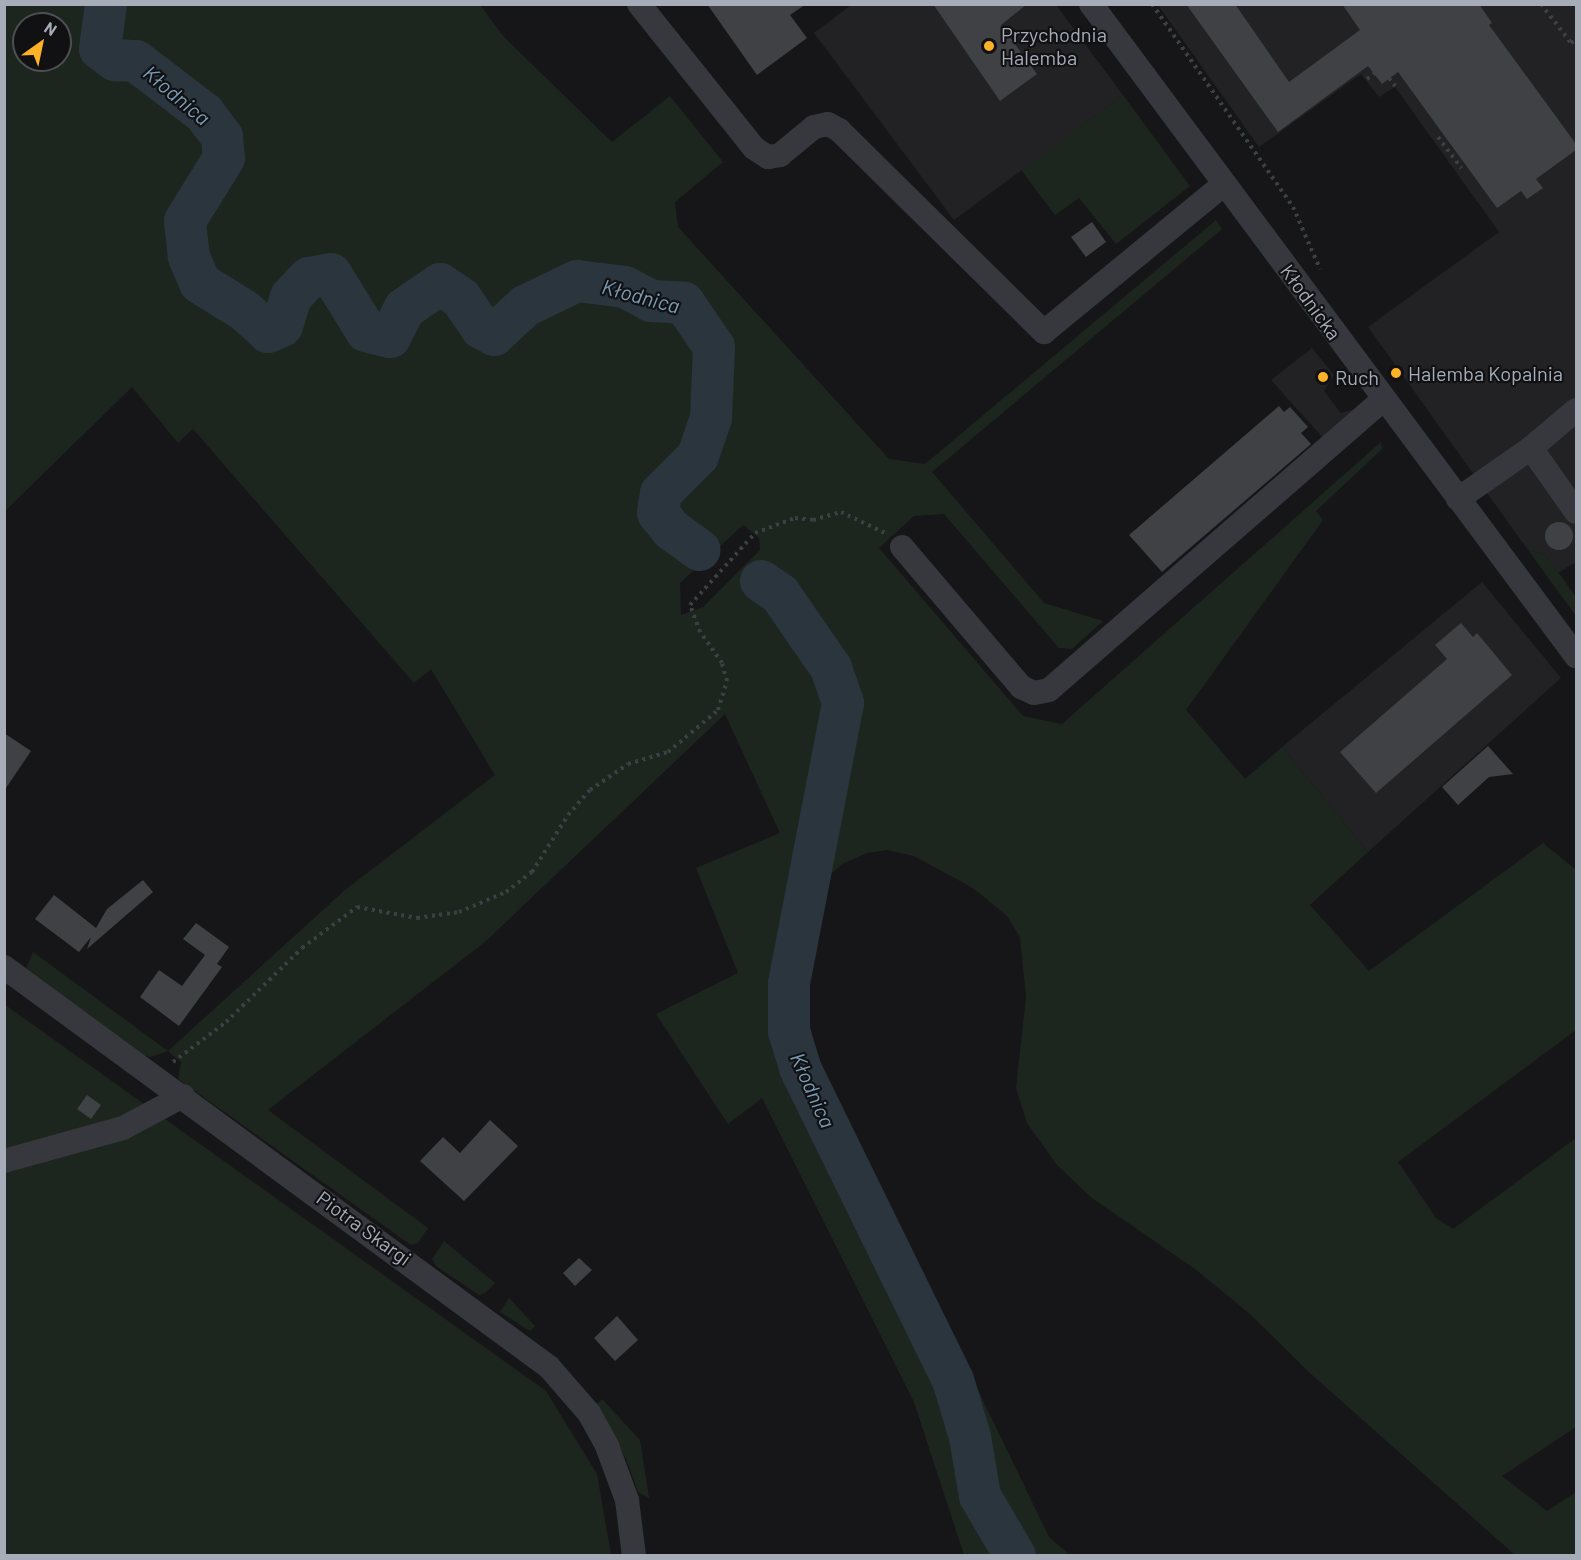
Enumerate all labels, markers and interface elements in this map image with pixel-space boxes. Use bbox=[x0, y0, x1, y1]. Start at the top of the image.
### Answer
north arrow bbox=[12, 12, 72, 72]
text: N bbox=[41, 17, 61, 39]
place label: Przychodnia Halemba bbox=[1001, 22, 1107, 69]
marker: Przychodnia Halemba bbox=[982, 39, 996, 53]
water label: Kłodnica bbox=[138, 60, 216, 130]
street label: Kłodnicka bbox=[1276, 260, 1346, 344]
water label: Kłodnica bbox=[599, 274, 683, 318]
place label: Halemba Kopalnia bbox=[1408, 361, 1563, 385]
place label: Ruch bbox=[1335, 365, 1379, 389]
marker: Halemba Kopalnia bbox=[1389, 366, 1403, 380]
marker: Ruch bbox=[1316, 370, 1330, 384]
water label: Kłodnica bbox=[785, 1049, 841, 1131]
street label: Piotra Skargi bbox=[312, 1186, 416, 1270]

